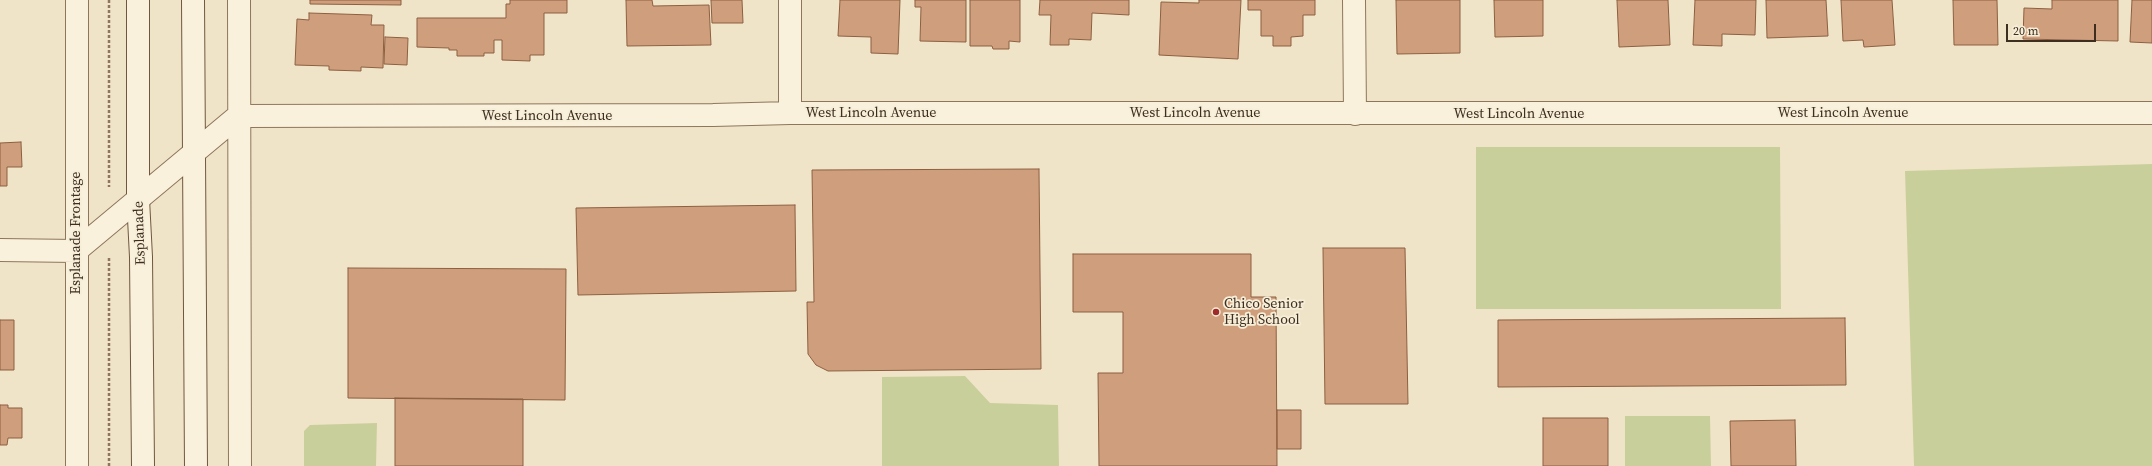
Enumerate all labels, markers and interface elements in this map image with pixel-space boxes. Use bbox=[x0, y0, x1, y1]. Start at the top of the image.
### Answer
scale bar bbox=[2008, 16, 2098, 42]
text: 20 m bbox=[2013, 23, 2039, 39]
street label: West Lincoln Avenue bbox=[806, 105, 936, 121]
street label: West Lincoln Avenue bbox=[1130, 105, 1260, 121]
street label: West Lincoln Avenue bbox=[1778, 105, 1908, 121]
street label: West Lincoln Avenue bbox=[1454, 106, 1584, 122]
street label: West Lincoln Avenue bbox=[482, 108, 612, 124]
street label: Esplanade Frontage bbox=[68, 172, 84, 294]
street label: Esplanade bbox=[130, 201, 150, 265]
place label: Chico Senior High School bbox=[1224, 296, 1304, 328]
marker: Chico Senior High School bbox=[1211, 307, 1221, 317]

